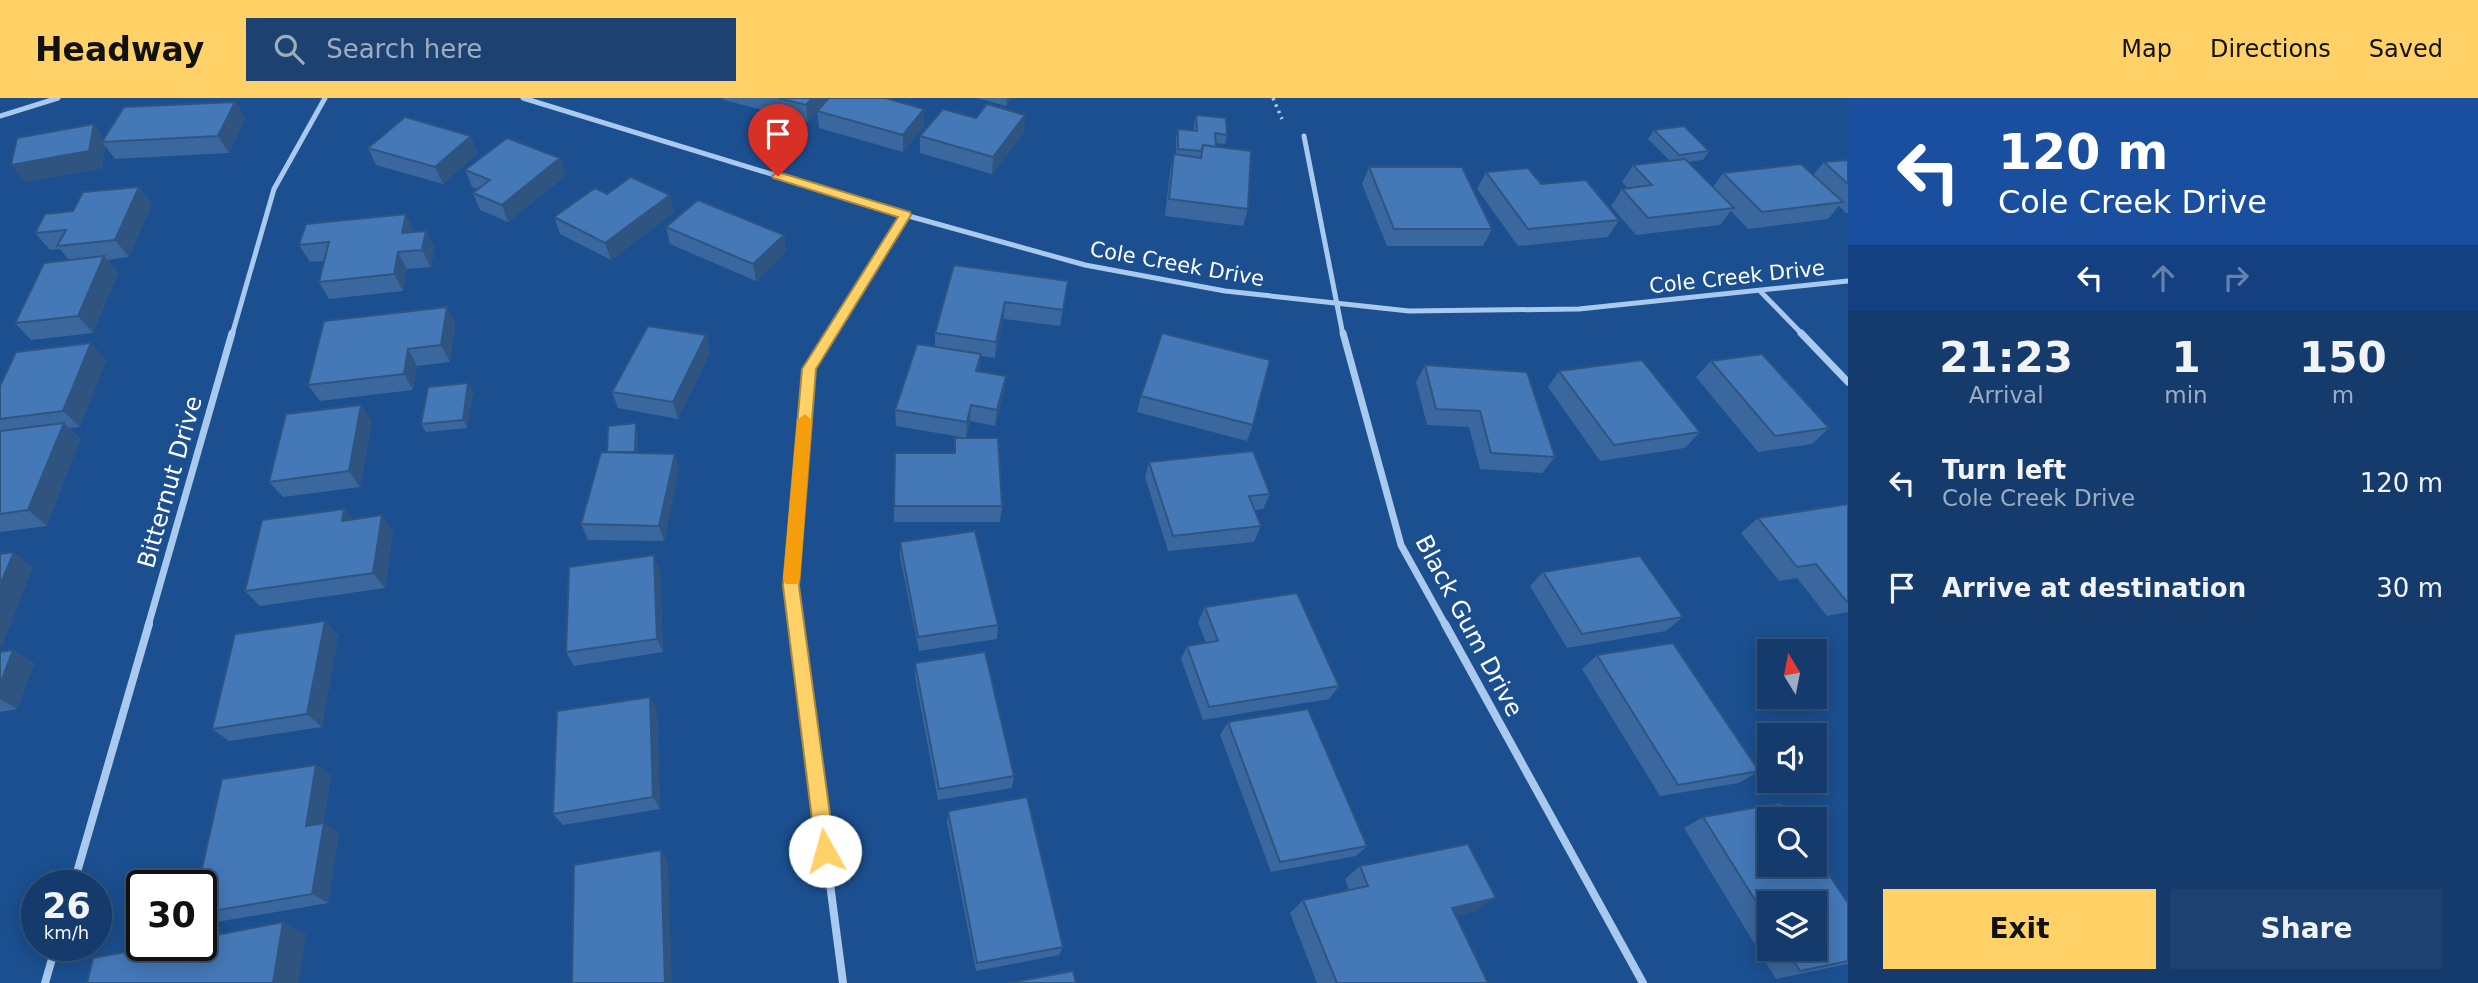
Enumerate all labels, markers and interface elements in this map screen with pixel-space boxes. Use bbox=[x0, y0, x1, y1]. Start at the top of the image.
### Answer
search box bbox=[246, 18, 736, 81]
text: Headway bbox=[35, 30, 204, 69]
icon: search bbox=[270, 30, 308, 68]
text: Search here bbox=[326, 34, 482, 64]
text: Map bbox=[2121, 35, 2172, 63]
text: Directions bbox=[2210, 35, 2331, 63]
text: Saved bbox=[2369, 35, 2443, 63]
pin bbox=[748, 104, 808, 176]
icon: arrive bbox=[759, 115, 797, 153]
text: 120 m bbox=[1998, 124, 2168, 181]
icon: left bbox=[1883, 126, 1974, 217]
text: Cole Creek Drive bbox=[1998, 183, 2267, 221]
street label: Cole Creek Drive bbox=[1088, 237, 1266, 291]
street label: Cole Creek Drive bbox=[1648, 256, 1826, 298]
icon: left bbox=[2071, 259, 2109, 297]
icon: ahead bbox=[2144, 259, 2182, 297]
icon: right bbox=[2217, 259, 2255, 297]
text: 21:23 bbox=[1939, 333, 2073, 382]
text: 1 bbox=[2171, 333, 2201, 382]
text: 150 bbox=[2299, 333, 2387, 382]
text: Arrival bbox=[1969, 382, 2044, 408]
text: min bbox=[2164, 382, 2208, 408]
text: m bbox=[2332, 382, 2354, 408]
street label: Bitternut Drive bbox=[132, 393, 208, 571]
text: Turn left bbox=[1942, 455, 2066, 485]
icon: left bbox=[1883, 464, 1921, 502]
text: 120 m bbox=[2360, 468, 2443, 498]
text: Cole Creek Drive bbox=[1942, 485, 2135, 511]
street label: Black Gum Drive bbox=[1409, 531, 1529, 721]
icon: arrive bbox=[1883, 569, 1921, 607]
text: Arrive at destination bbox=[1942, 573, 2246, 603]
text: 30 m bbox=[2376, 573, 2443, 603]
north arrow bbox=[1757, 639, 1827, 709]
map controls bbox=[1757, 639, 1827, 961]
button: sound bbox=[1757, 723, 1827, 793]
button: search bbox=[1757, 807, 1827, 877]
position arrow bbox=[788, 814, 862, 888]
speed limit sign: 30 bbox=[126, 870, 217, 961]
text: 26 bbox=[42, 886, 91, 926]
button: Exit bbox=[1883, 889, 2156, 969]
button: Share bbox=[2170, 889, 2443, 969]
button: layers bbox=[1757, 891, 1827, 961]
text: km/h bbox=[44, 922, 89, 943]

